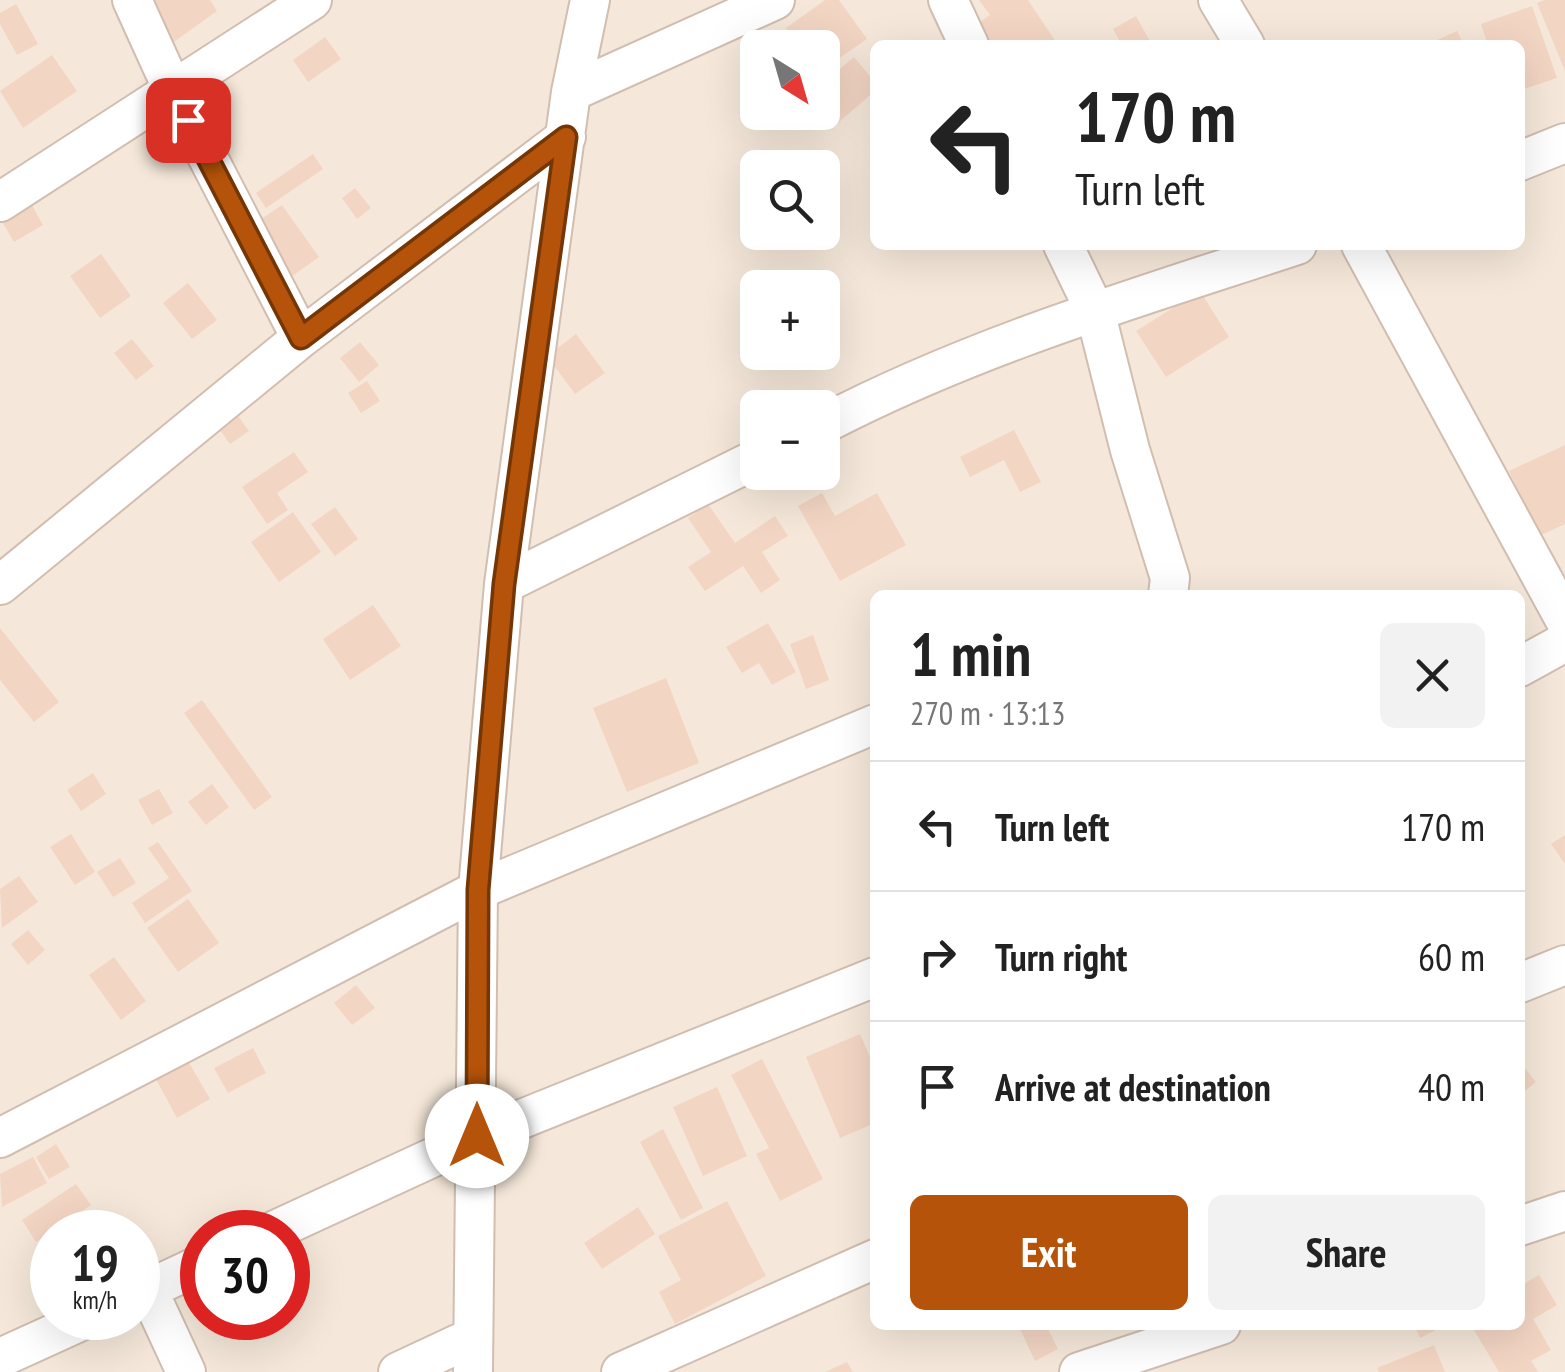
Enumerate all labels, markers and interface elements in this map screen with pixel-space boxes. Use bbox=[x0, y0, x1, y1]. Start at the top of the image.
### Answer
north arrow bbox=[740, 30, 840, 130]
map controls bbox=[740, 30, 840, 490]
text: 170 m bbox=[1075, 71, 1236, 161]
pin bbox=[146, 78, 231, 163]
icon: left bbox=[910, 80, 1040, 210]
icon: arrive bbox=[161, 93, 216, 148]
button: search bbox=[740, 150, 840, 250]
text: Turn left bbox=[1075, 159, 1205, 217]
button: + bbox=[740, 270, 840, 370]
button: − bbox=[740, 390, 840, 490]
text: 1 min bbox=[910, 615, 1031, 693]
button: close bbox=[1380, 623, 1485, 728]
text: 270 m · 13:13 bbox=[910, 692, 1065, 734]
icon: left bbox=[910, 799, 965, 854]
text: Turn left bbox=[995, 802, 1109, 851]
text: 170 m bbox=[1401, 802, 1485, 851]
icon: right bbox=[910, 929, 965, 984]
text: Turn right bbox=[995, 932, 1127, 981]
text: 60 m bbox=[1418, 932, 1485, 981]
icon: arrive bbox=[910, 1059, 965, 1114]
text: Arrive at destination bbox=[995, 1062, 1271, 1111]
text: 40 m bbox=[1418, 1062, 1485, 1111]
position arrow bbox=[425, 1084, 529, 1188]
button: Exit bbox=[910, 1195, 1188, 1310]
button: Share bbox=[1208, 1195, 1485, 1310]
speed limit sign: 30 bbox=[180, 1210, 310, 1340]
text: 19 bbox=[71, 1230, 119, 1295]
text: km/h bbox=[73, 1284, 117, 1316]

